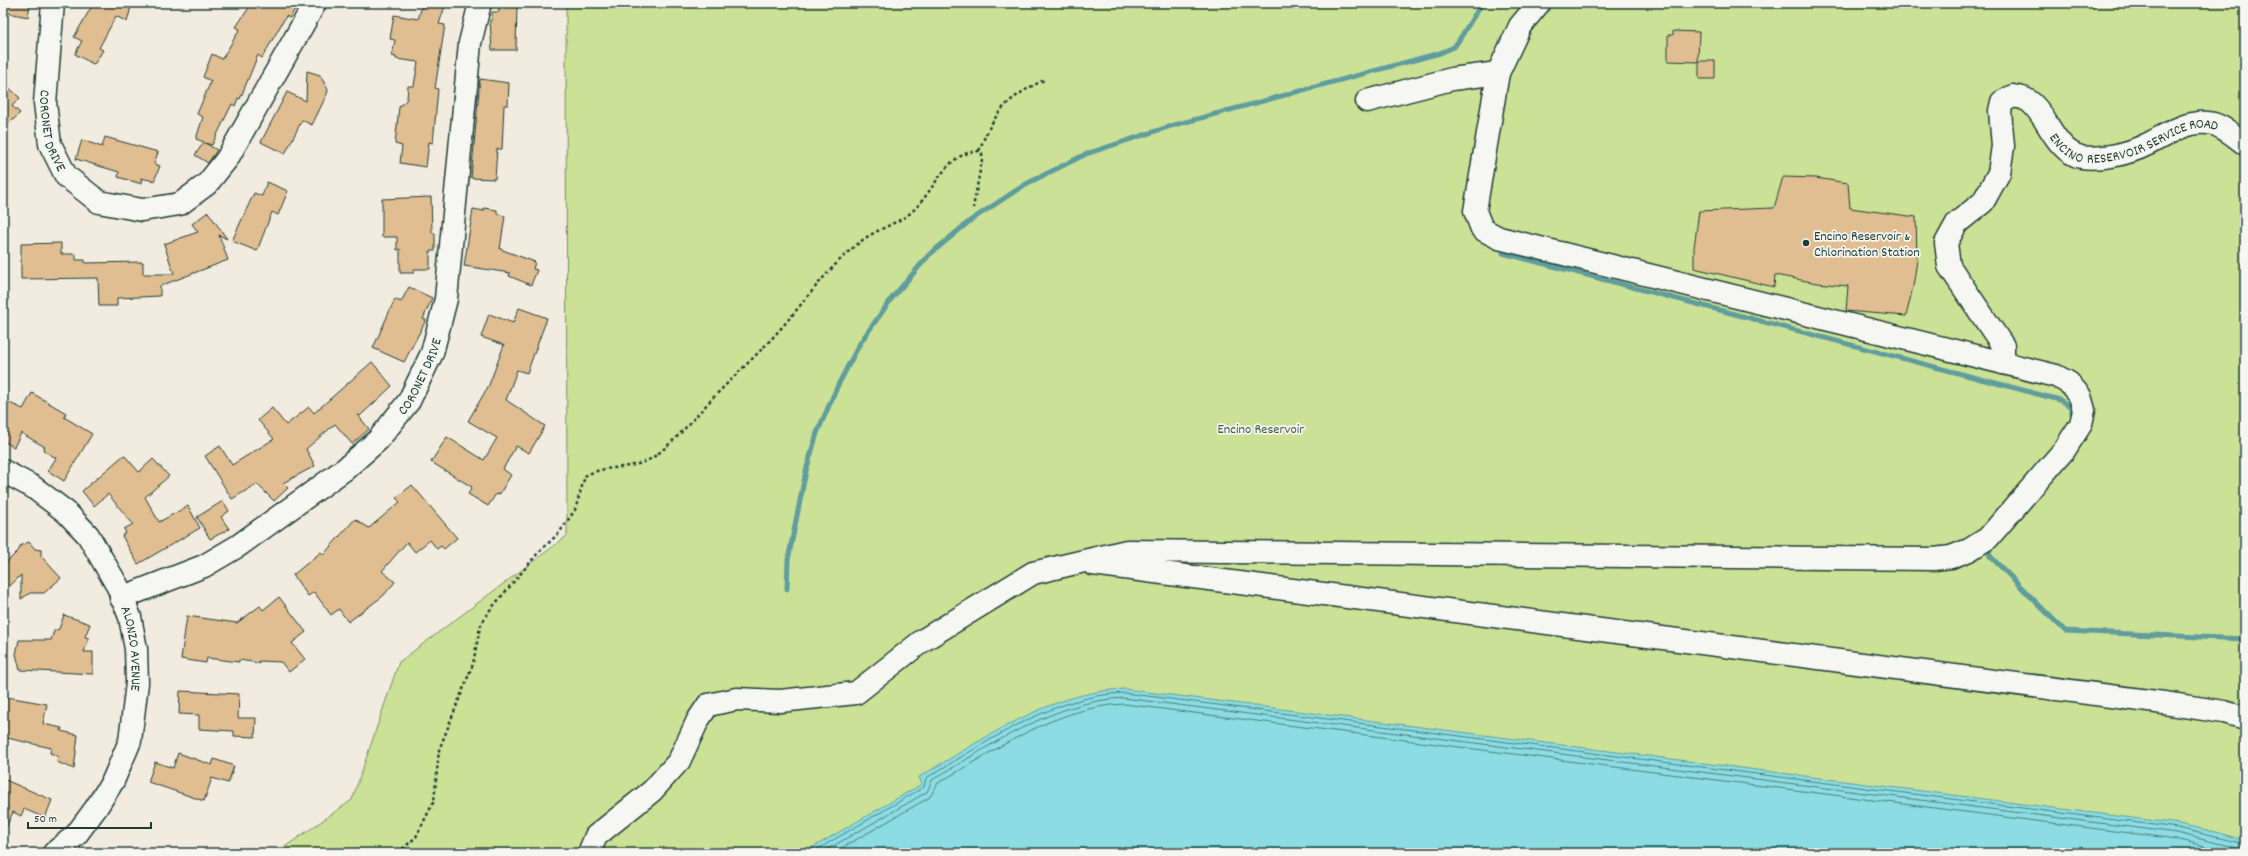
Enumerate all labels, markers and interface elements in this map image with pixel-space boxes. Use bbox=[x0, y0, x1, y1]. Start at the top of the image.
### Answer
street label: CORONET DRIVE bbox=[33, 89, 70, 176]
text: ENCINO RESERVOIR SERVICE ROAD bbox=[2044, 114, 2221, 170]
street label: ENCINO RESERVOIR SERVICE ROAD bbox=[2047, 121, 2227, 137]
place label: Encino Reservoir & Chlorination Station bbox=[1814, 227, 1920, 263]
marker: Encino Reservoir & Chlorination Station bbox=[1801, 238, 1811, 248]
street label: CORONET DRIVE bbox=[394, 335, 448, 420]
park label: Encino Reservoir bbox=[1218, 420, 1305, 440]
street label: ALONZO AVENUE bbox=[114, 603, 145, 693]
scale bar bbox=[28, 804, 151, 830]
text: 50 m bbox=[34, 811, 57, 828]

